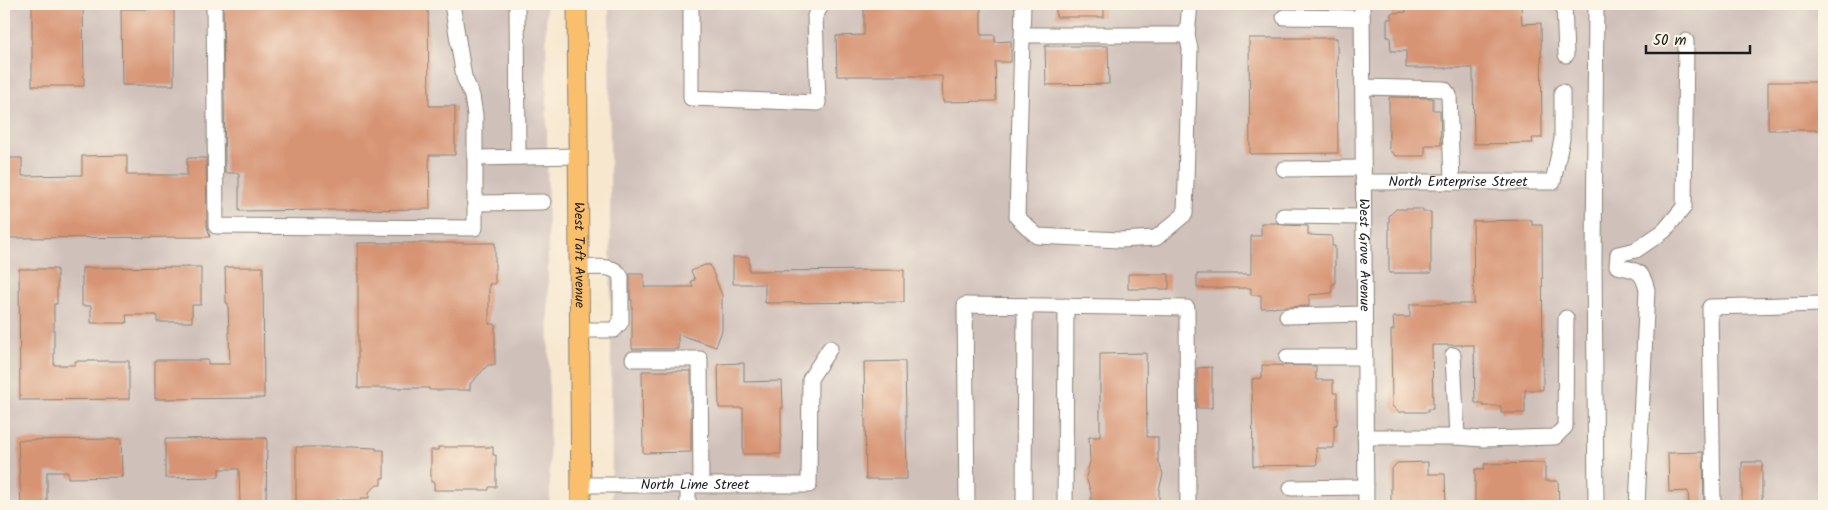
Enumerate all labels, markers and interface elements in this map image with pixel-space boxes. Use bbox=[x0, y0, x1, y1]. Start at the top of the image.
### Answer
scale bar bbox=[1646, 22, 1749, 54]
text: 50 m bbox=[1653, 29, 1687, 53]
street label: North Enterprise Street bbox=[1388, 171, 1528, 193]
street label: West Grove Avenue bbox=[1353, 198, 1375, 312]
street label: West Taft Avenue bbox=[568, 202, 590, 309]
street label: North Lime Street bbox=[641, 474, 750, 496]

